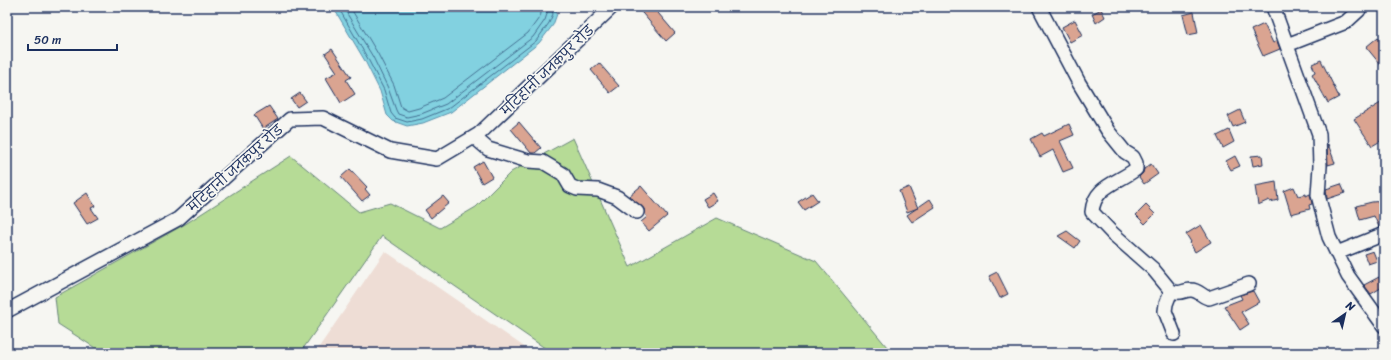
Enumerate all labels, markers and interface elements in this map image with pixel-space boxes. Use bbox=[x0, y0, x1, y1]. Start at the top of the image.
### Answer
street label: मटिहानी जनकपुर रोड bbox=[494, 18, 601, 122]
scale bar bbox=[28, 26, 117, 52]
text: 50 m bbox=[34, 29, 61, 51]
street label: मटिहानी जनकपुर रोड bbox=[181, 118, 290, 219]
north arrow bbox=[1325, 294, 1365, 334]
text: N bbox=[1341, 296, 1359, 316]

